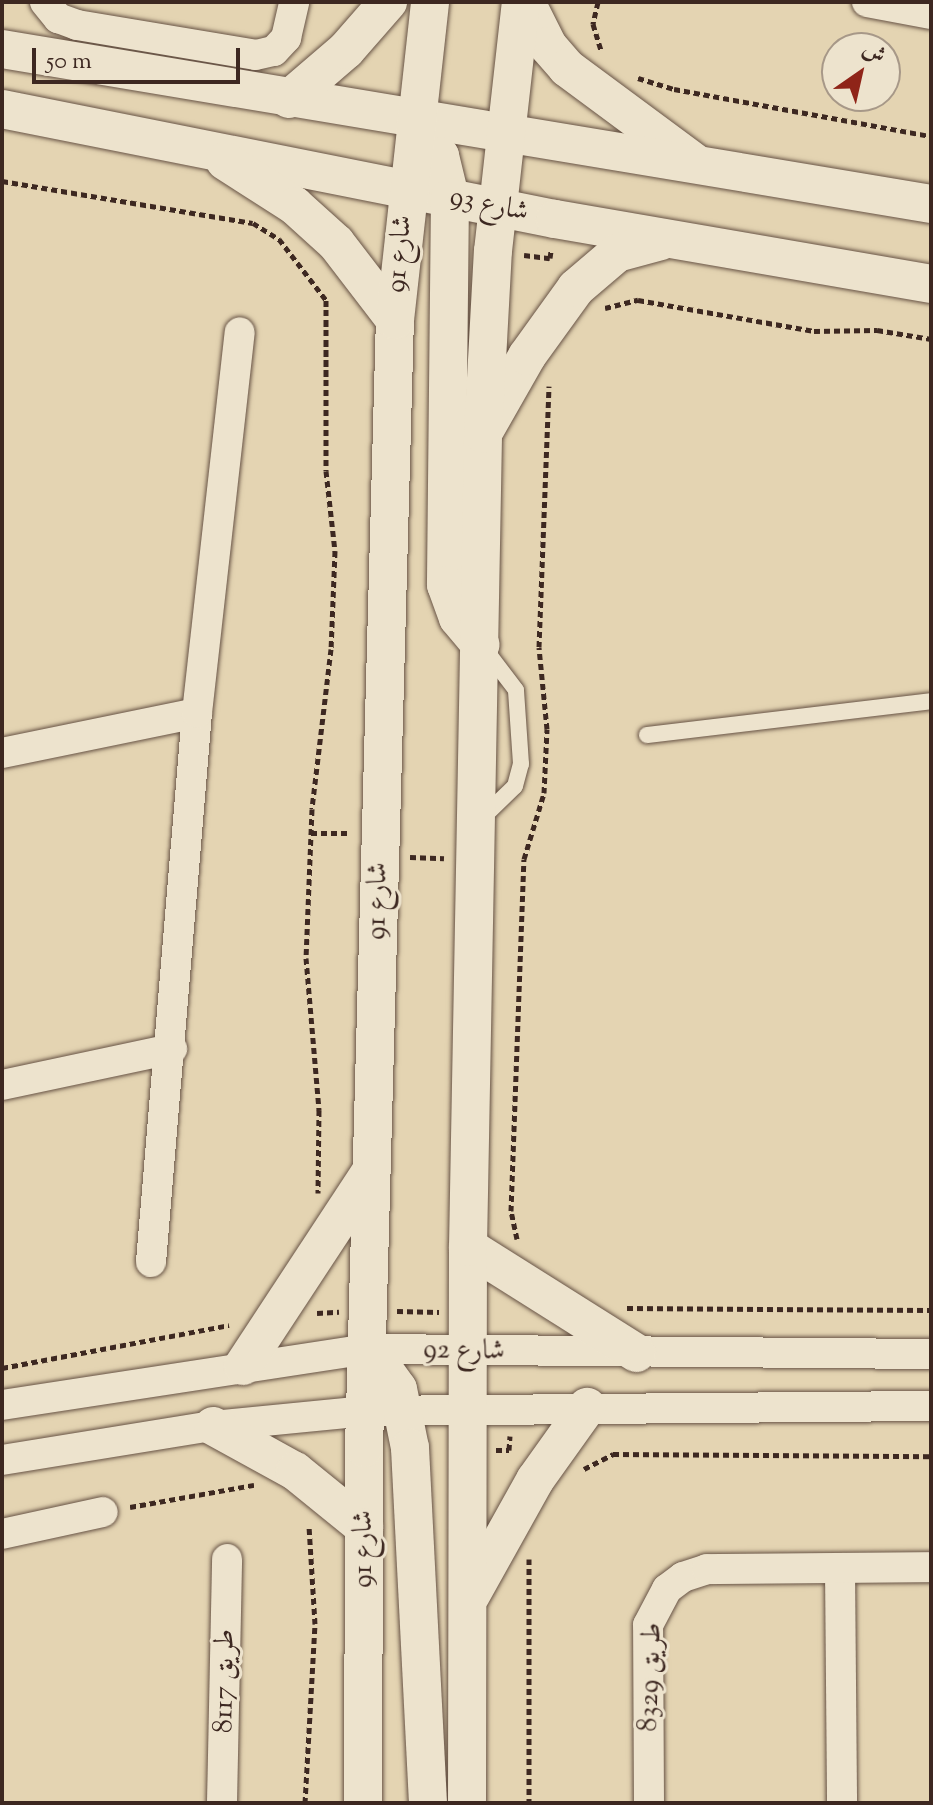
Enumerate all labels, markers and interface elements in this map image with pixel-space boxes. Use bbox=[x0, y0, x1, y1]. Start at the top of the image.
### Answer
scale bar bbox=[36, 32, 244, 82]
north arrow bbox=[821, 32, 901, 112]
text: ش bbox=[855, 34, 891, 73]
text: 50 m bbox=[46, 45, 92, 79]
street label: شارع 93 bbox=[447, 180, 531, 230]
street label: شارع 91 bbox=[380, 214, 420, 294]
street label: شارع 91 bbox=[361, 862, 395, 940]
street label: شارع 92 bbox=[423, 1333, 505, 1369]
street label: شارع 91 bbox=[347, 1510, 381, 1588]
street label: طريق 8329 bbox=[632, 1622, 670, 1732]
street label: طريق 8117 bbox=[207, 1629, 243, 1733]

